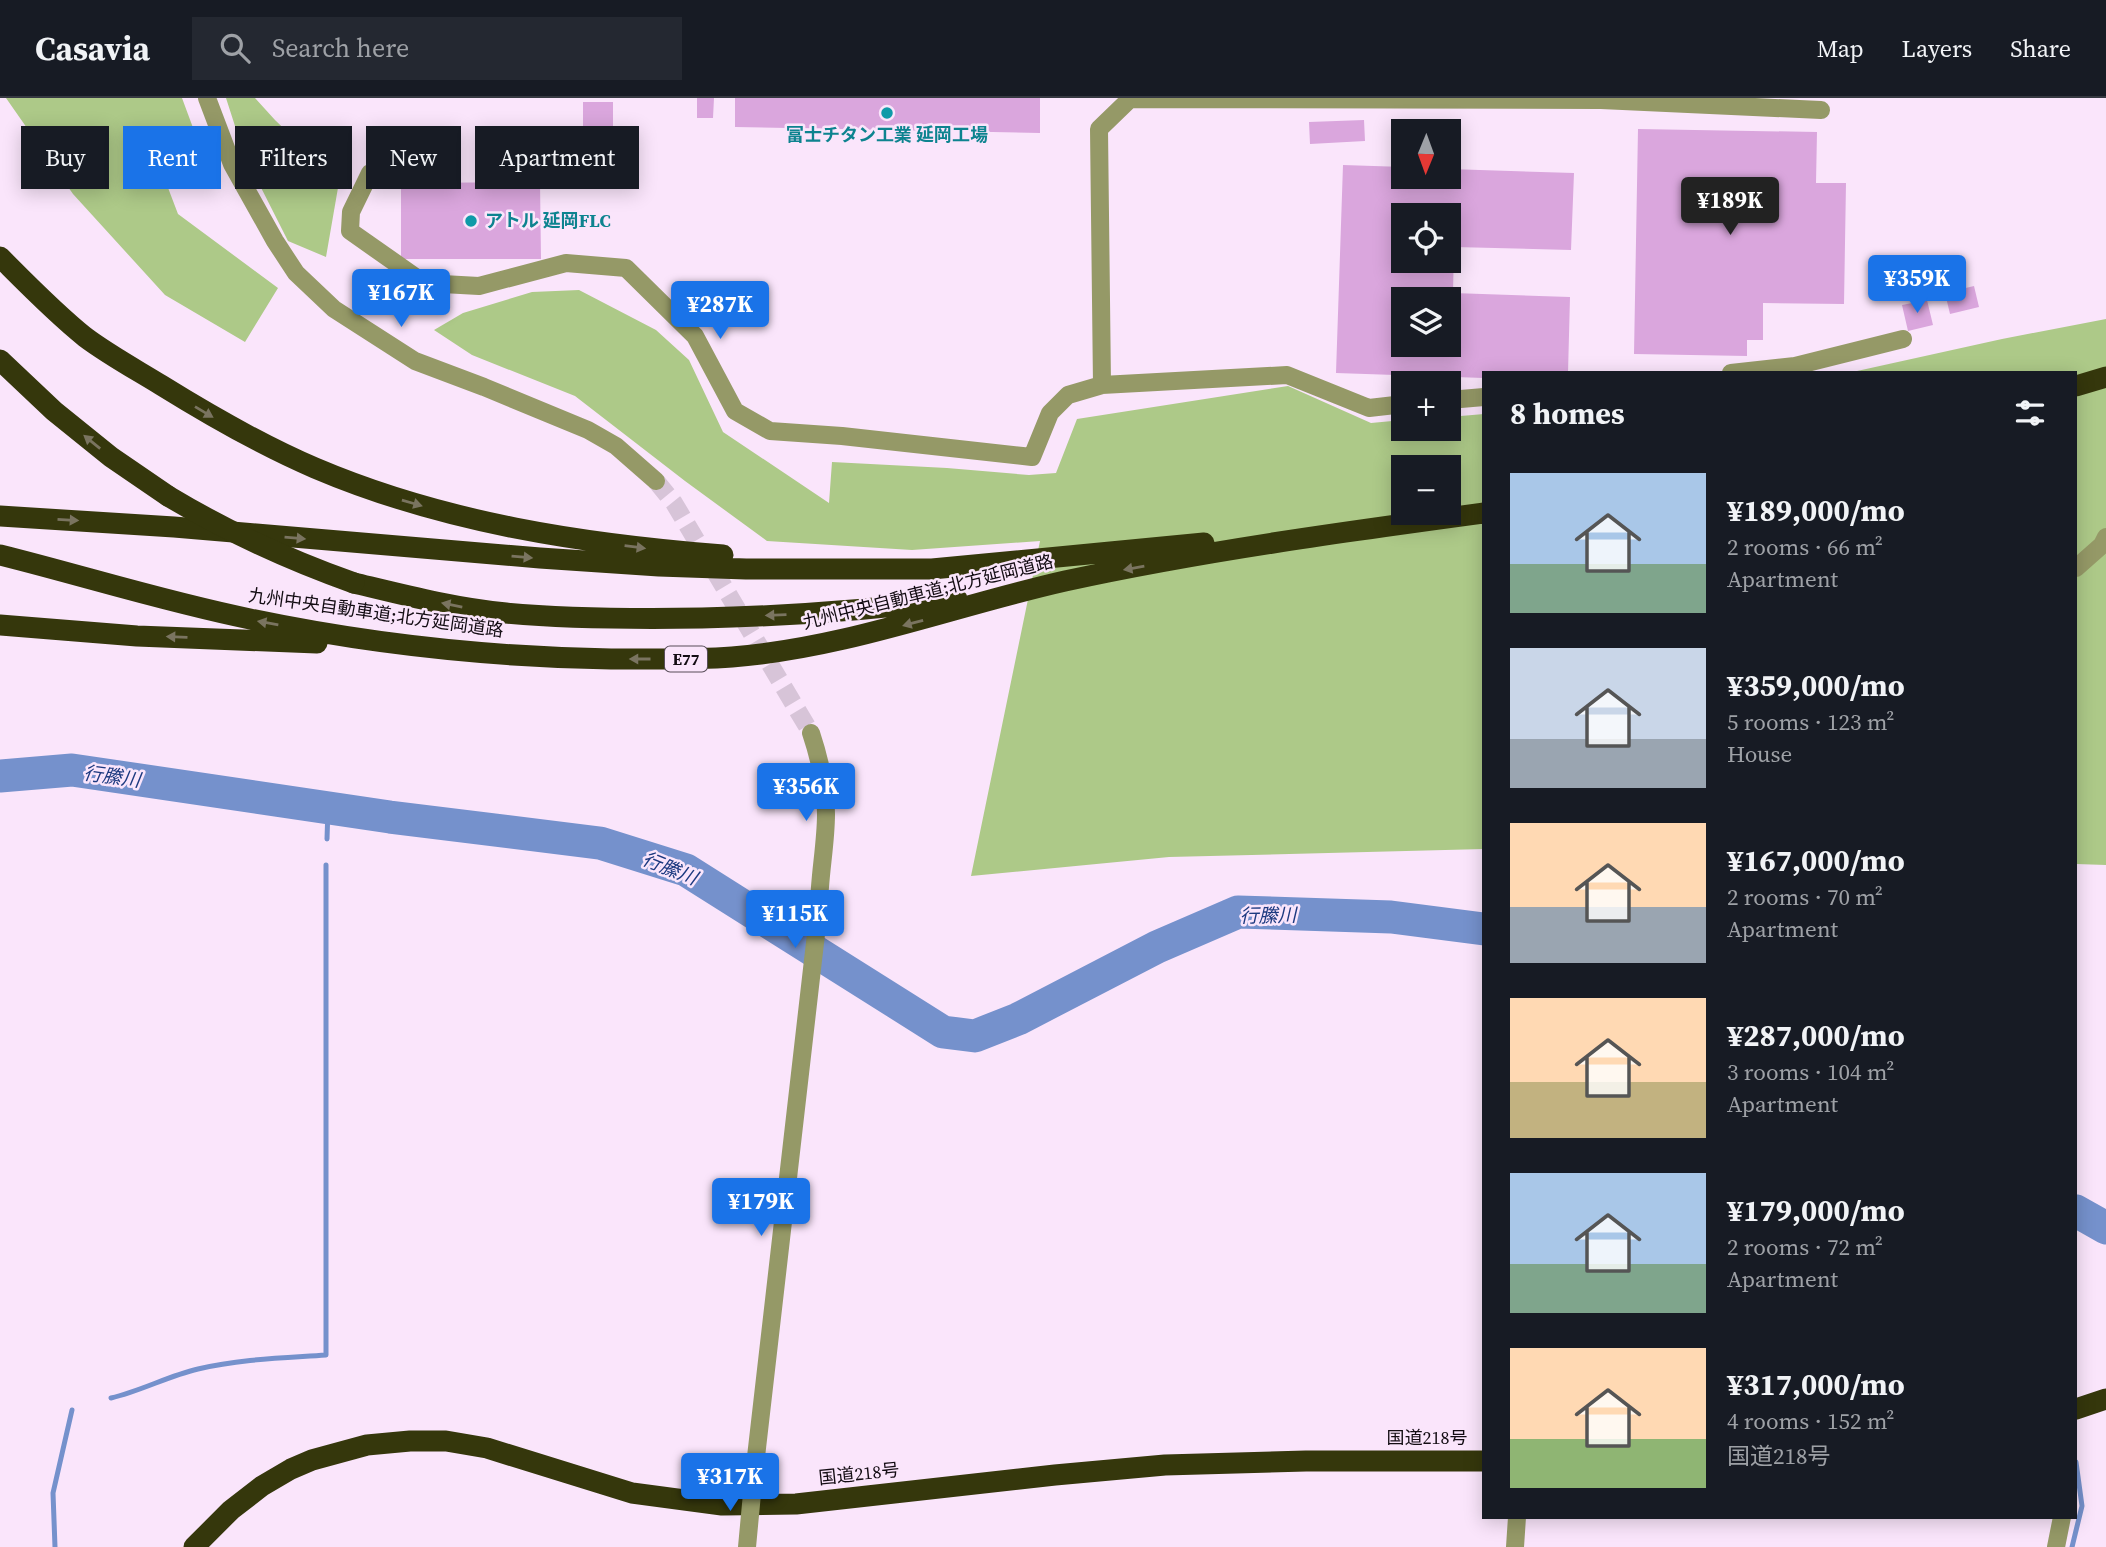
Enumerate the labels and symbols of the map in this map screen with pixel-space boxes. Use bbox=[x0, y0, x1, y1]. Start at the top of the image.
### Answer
marker: 富士チタン工業 延岡工場 bbox=[879, 105, 895, 121]
north arrow bbox=[1391, 119, 1461, 189]
place label: 富士チタン工業 延岡工場 bbox=[786, 122, 988, 147]
pin: ¥189K bbox=[1681, 178, 1779, 237]
place label: アトル 延岡FLC bbox=[485, 208, 611, 233]
marker: アトル 延岡FLC bbox=[463, 213, 479, 229]
pin: ¥359K bbox=[1868, 256, 1966, 315]
pin: ¥167K bbox=[352, 270, 450, 329]
pin: ¥287K bbox=[671, 282, 769, 341]
one-way arrow bbox=[195, 406, 214, 418]
one-way arrow bbox=[84, 435, 101, 450]
one-way arrow bbox=[402, 498, 423, 508]
one-way arrow bbox=[57, 515, 79, 526]
one-way arrow bbox=[284, 533, 306, 544]
one-way arrow bbox=[624, 541, 646, 552]
street label: 九州中央自動車道;北方延岡道路 bbox=[800, 548, 1056, 635]
one-way arrow bbox=[511, 552, 533, 563]
one-way arrow bbox=[1122, 563, 1144, 574]
street label: 九州中央自動車道;北方延岡道路 bbox=[247, 582, 505, 643]
one-way arrow bbox=[441, 599, 463, 610]
one-way arrow bbox=[765, 610, 787, 621]
one-way arrow bbox=[257, 617, 279, 628]
one-way arrow bbox=[902, 618, 923, 628]
one-way arrow bbox=[166, 632, 188, 643]
road number: E77 bbox=[665, 646, 707, 672]
one-way arrow bbox=[629, 653, 651, 665]
water label: 行縢川 bbox=[82, 759, 144, 793]
pin: ¥356K bbox=[757, 764, 855, 823]
water label: 行縢川 bbox=[639, 845, 703, 891]
pin: ¥115K bbox=[746, 890, 844, 950]
water label: 行縢川 bbox=[1239, 901, 1299, 928]
pin: ¥179K bbox=[712, 1178, 810, 1238]
street label: 国道218号 bbox=[1387, 1425, 1468, 1450]
pin: ¥317K bbox=[681, 1454, 779, 1513]
street label: 国道218号 bbox=[817, 1457, 901, 1490]

